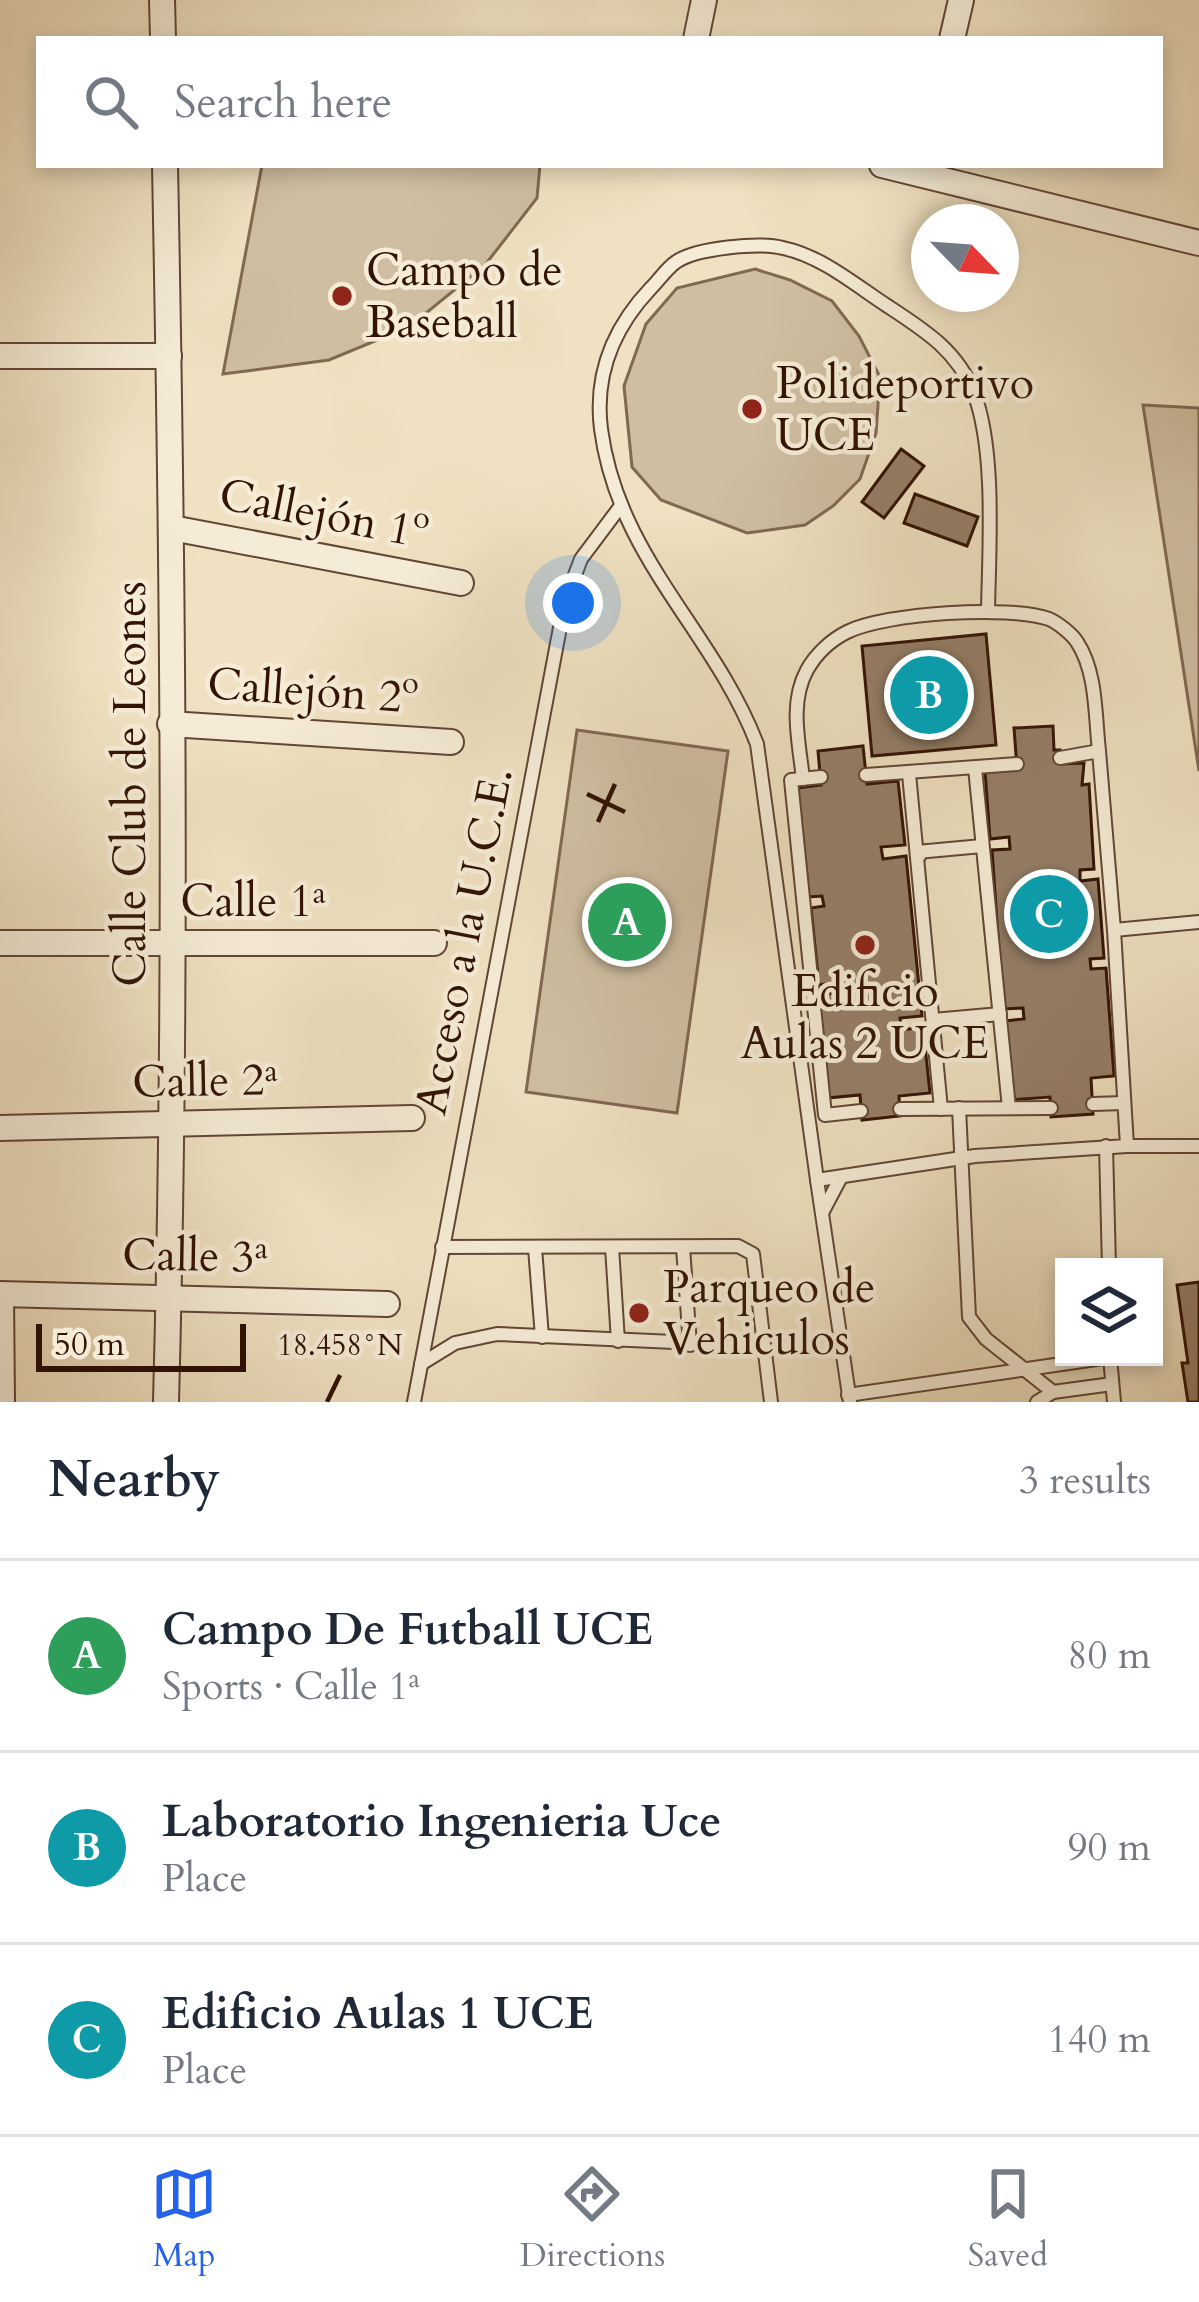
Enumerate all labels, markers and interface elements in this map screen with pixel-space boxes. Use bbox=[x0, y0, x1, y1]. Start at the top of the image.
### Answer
search box bbox=[36, 36, 1163, 168]
icon: search bbox=[78, 69, 144, 135]
text: Search here bbox=[174, 72, 392, 133]
north arrow bbox=[911, 204, 1019, 312]
place label: Campo de Baseball bbox=[366, 240, 563, 353]
marker: Campo de Baseball bbox=[329, 283, 355, 309]
place label: Polideportivo UCE bbox=[776, 353, 1034, 466]
marker: Polideportivo UCE bbox=[739, 396, 765, 422]
street label: Callejón 1º bbox=[214, 464, 434, 564]
your location bbox=[543, 573, 603, 633]
street label: Calle Club de Leones bbox=[100, 581, 161, 987]
pin: B bbox=[890, 650, 968, 740]
street label: Callejón 2º bbox=[205, 653, 421, 729]
street label: Acceso a la U.C.E. bbox=[400, 762, 528, 1120]
pin: C bbox=[1010, 869, 1088, 959]
street label: Calle 1ª bbox=[180, 871, 326, 932]
pin: A bbox=[588, 877, 666, 967]
marker: Edificio Aulas 2 UCE bbox=[852, 932, 878, 958]
place label: Edificio Aulas 2 UCE bbox=[741, 961, 989, 1074]
street label: Calle 2ª bbox=[132, 1049, 278, 1113]
street label: Calle 3ª bbox=[122, 1224, 268, 1288]
place label: Parqueo de Vehiculos bbox=[663, 1257, 875, 1370]
map controls bbox=[1055, 1258, 1163, 1366]
button: layers bbox=[1055, 1258, 1163, 1366]
marker: Parqueo de Vehiculos bbox=[626, 1300, 652, 1326]
scale bar bbox=[36, 1318, 246, 1371]
text: 50 m bbox=[54, 1322, 125, 1367]
text: 18.458°N bbox=[277, 1325, 403, 1366]
text: Nearby bbox=[48, 1445, 220, 1515]
text: 3 results bbox=[1019, 1454, 1151, 1507]
text: Campo De Futball UCE bbox=[162, 1599, 653, 1660]
text: A bbox=[72, 1629, 102, 1682]
text: 80 m bbox=[1068, 1629, 1151, 1682]
text: Sports · Calle 1ª bbox=[162, 1660, 420, 1713]
text: Laboratorio Ingenieria Uce bbox=[162, 1791, 722, 1852]
text: B bbox=[73, 1821, 101, 1874]
text: 90 m bbox=[1068, 1821, 1151, 1874]
text: Place bbox=[162, 1852, 247, 1905]
text: Edificio Aulas 1 UCE bbox=[162, 1983, 594, 2044]
text: C bbox=[72, 2013, 102, 2066]
text: 140 m bbox=[1048, 2013, 1151, 2066]
text: Place bbox=[162, 2044, 247, 2097]
tab: Map bbox=[151, 2161, 217, 2278]
tab: Directions bbox=[520, 2161, 665, 2278]
tab: Saved bbox=[968, 2161, 1048, 2278]

